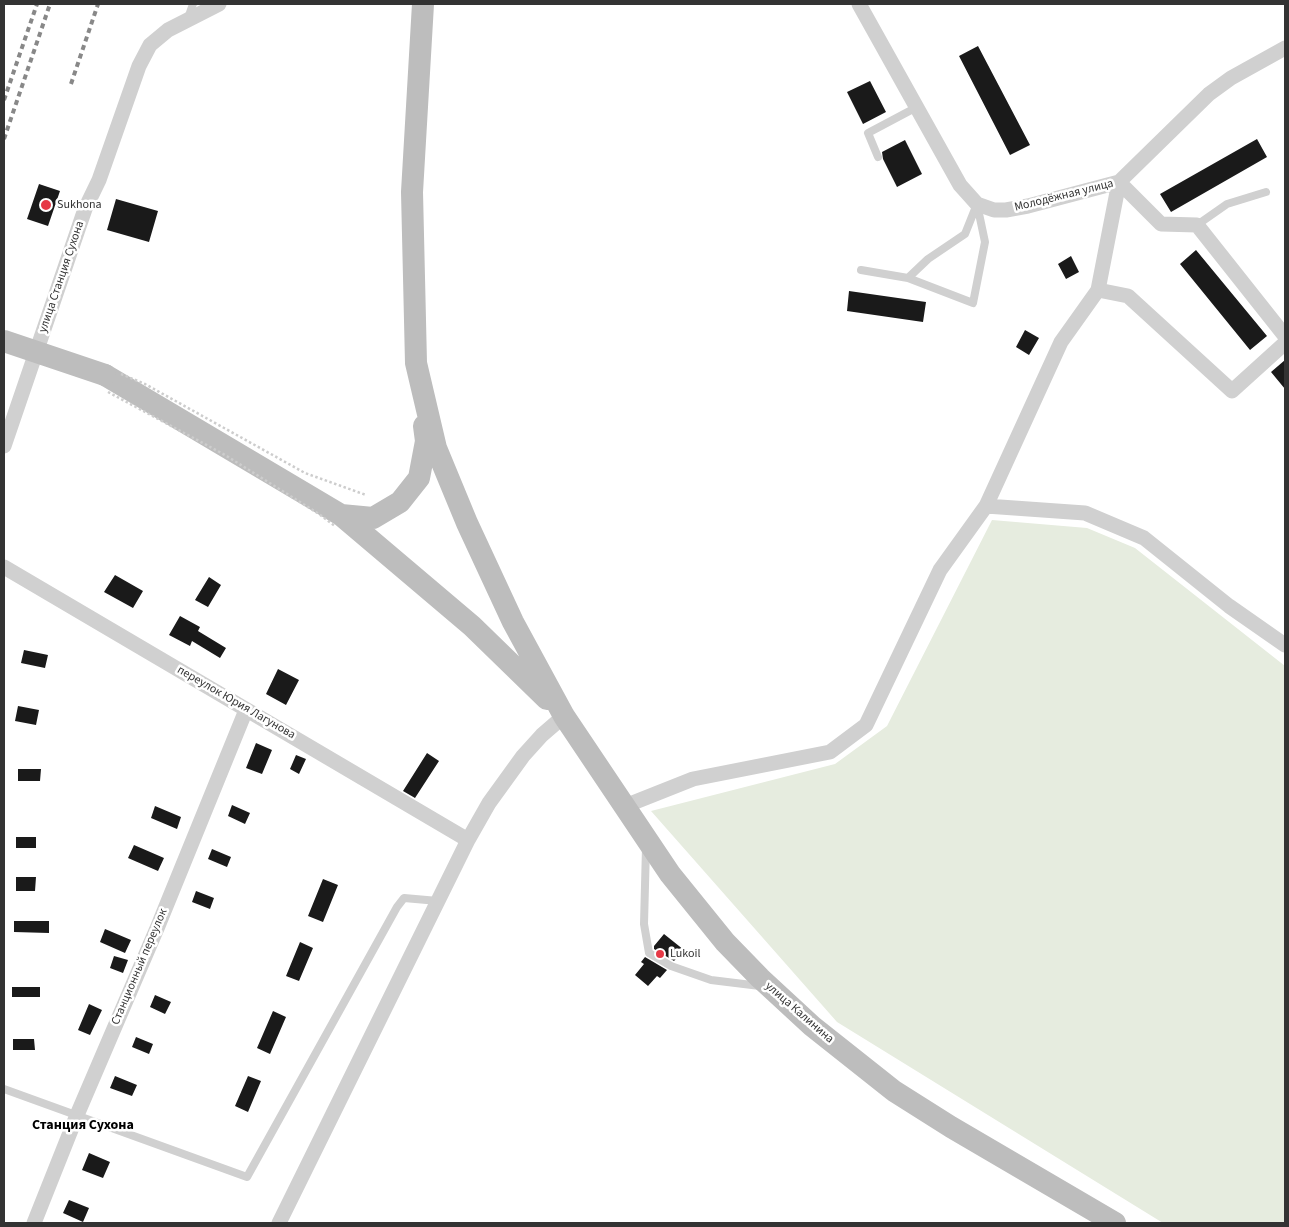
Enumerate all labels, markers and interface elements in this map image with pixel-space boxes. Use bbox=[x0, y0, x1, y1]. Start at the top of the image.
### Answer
street label: Молодёжная улица bbox=[1013, 177, 1115, 215]
marker: Sukhona bbox=[39, 198, 53, 212]
place label: Sukhona bbox=[57, 198, 102, 212]
street label: улица Станция Сухона bbox=[36, 219, 88, 335]
street label: переулок Юрия Лагунова bbox=[174, 663, 298, 743]
street label: Станционный переулок bbox=[109, 907, 171, 1027]
place label: Lukoil bbox=[670, 947, 700, 961]
marker: Lukoil bbox=[654, 948, 666, 960]
street label: улица Калинина bbox=[762, 979, 836, 1047]
district label: Станция Сухона bbox=[32, 1118, 134, 1134]

